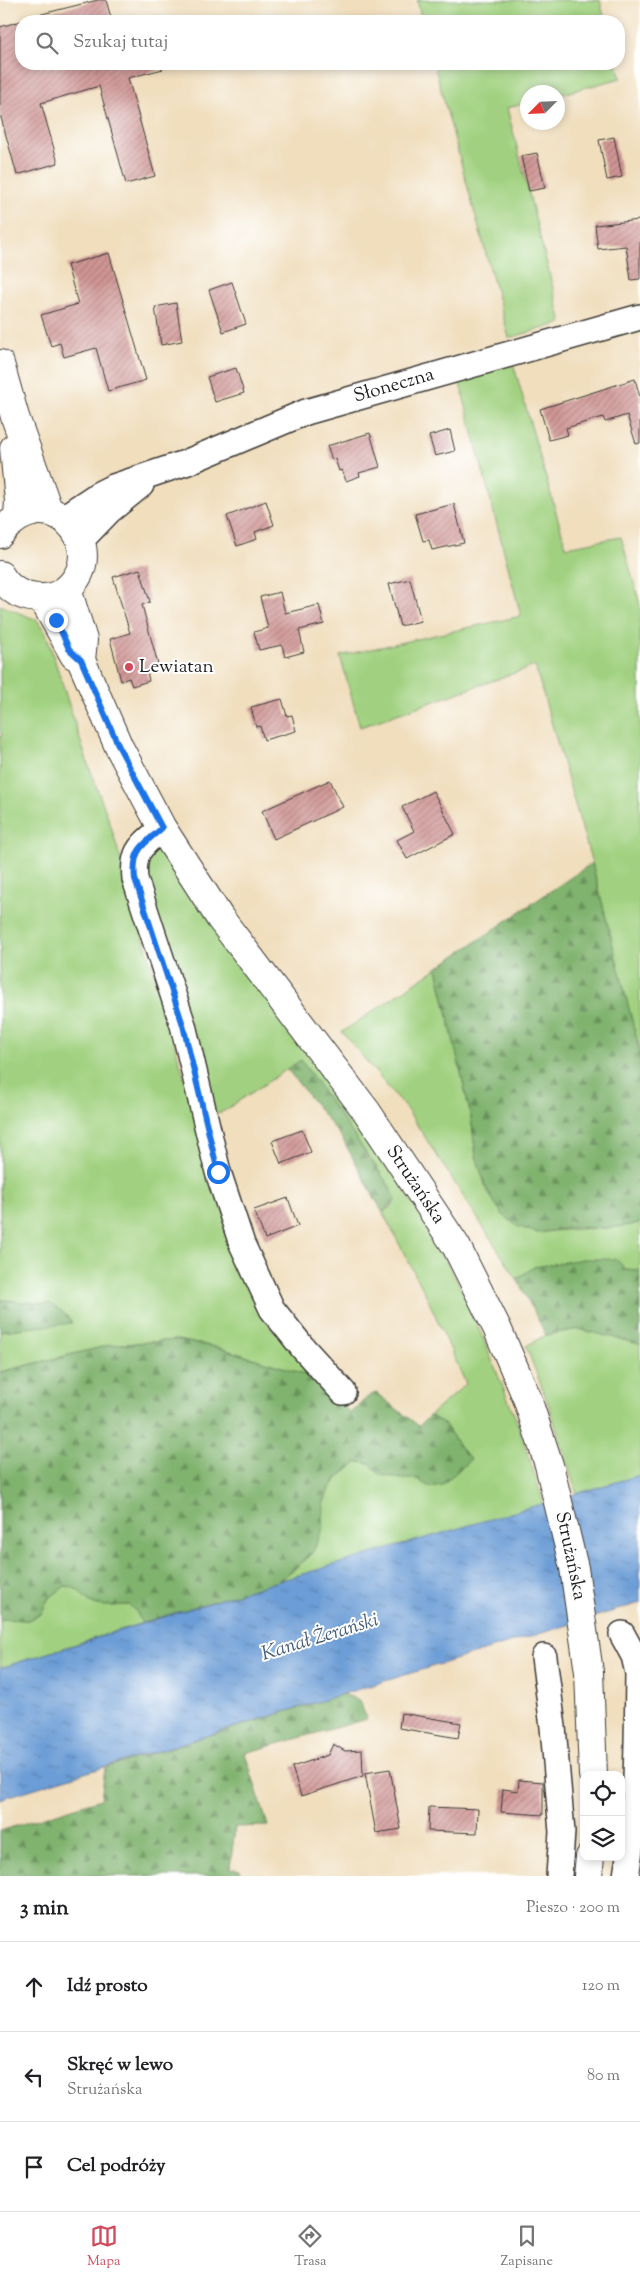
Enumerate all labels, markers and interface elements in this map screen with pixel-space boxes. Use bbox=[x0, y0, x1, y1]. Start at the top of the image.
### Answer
search box bbox=[15, 15, 625, 70]
icon: search bbox=[33, 29, 61, 57]
text: Szukaj tutaj bbox=[73, 29, 168, 56]
north arrow bbox=[520, 85, 565, 130]
street label: Słoneczna bbox=[351, 362, 438, 410]
route end bbox=[45, 609, 68, 632]
place label: Lewiatan bbox=[139, 654, 214, 681]
marker: Lewiatan bbox=[123, 661, 135, 673]
street label: Strużańska bbox=[379, 1140, 451, 1230]
route start bbox=[207, 1161, 230, 1184]
street label: Strużańska bbox=[547, 1509, 593, 1603]
water label: Kanał Żerański bbox=[258, 1606, 382, 1670]
map controls bbox=[580, 1771, 625, 1861]
button: locate bbox=[580, 1771, 625, 1816]
button: layers bbox=[580, 1816, 625, 1861]
text: 3 min bbox=[20, 1894, 69, 1924]
text: Pieszo · 200 m bbox=[526, 1897, 620, 1920]
icon: ahead bbox=[20, 1973, 48, 2001]
text: Idź prosto bbox=[67, 1973, 148, 2000]
text: 120 m bbox=[582, 1975, 620, 1998]
text: Skręć w lewo bbox=[67, 2052, 173, 2079]
icon: left bbox=[20, 2063, 48, 2091]
text: 80 m bbox=[587, 2065, 620, 2088]
text: Strużańska bbox=[67, 2079, 143, 2102]
icon: arrive bbox=[20, 2153, 48, 2181]
text: Cel podróży bbox=[67, 2153, 166, 2180]
tab: Mapa bbox=[87, 2222, 120, 2272]
tab: Trasa bbox=[294, 2222, 327, 2272]
tab: Zapisane bbox=[500, 2222, 553, 2272]

